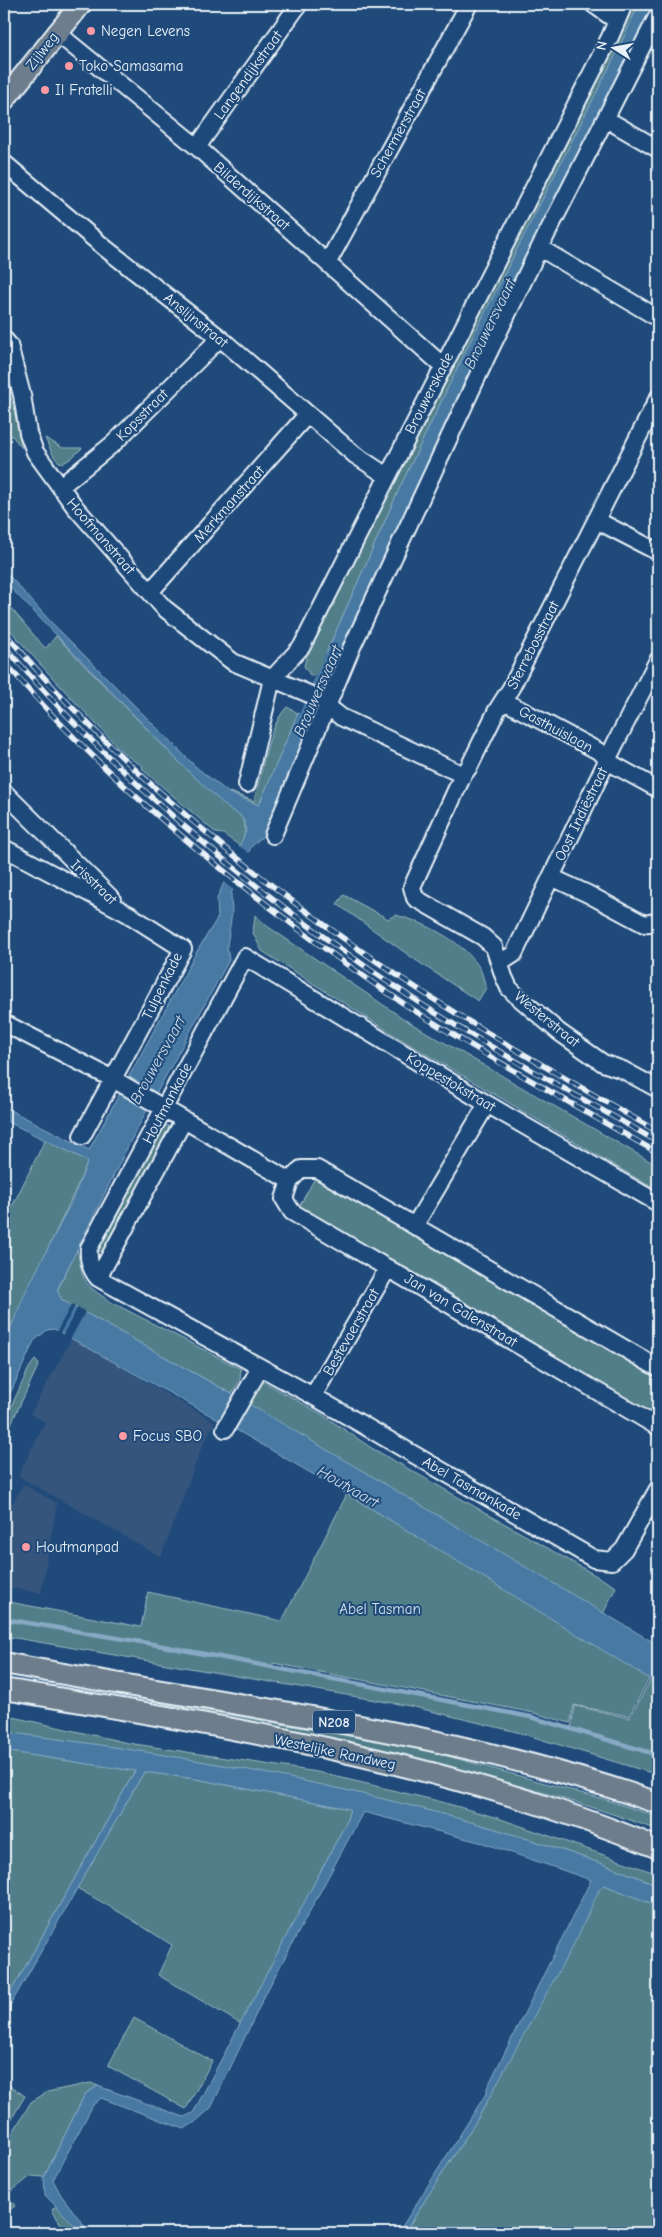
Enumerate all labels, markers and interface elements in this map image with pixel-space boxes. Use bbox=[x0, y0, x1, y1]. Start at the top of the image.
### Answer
place label: Negen Levens bbox=[101, 22, 190, 40]
north arrow bbox=[590, 22, 640, 72]
marker: Negen Levens bbox=[85, 25, 97, 37]
street label: Langendijkstraat bbox=[210, 27, 287, 123]
street label: Zijlweg bbox=[22, 28, 62, 74]
text: N bbox=[593, 40, 611, 52]
place label: Toko Samasama bbox=[79, 57, 184, 75]
marker: Toko Samasama bbox=[63, 60, 75, 72]
place label: Il Fratelli bbox=[55, 81, 113, 99]
marker: Il Fratelli bbox=[39, 84, 51, 96]
street label: Schermerstraat bbox=[366, 85, 430, 181]
street label: Bilderdijkstraat bbox=[210, 158, 294, 234]
water label: Brouwersvaart bbox=[460, 275, 520, 372]
street label: Anslijnstraat bbox=[160, 289, 232, 352]
street label: Brouwerskade bbox=[401, 349, 457, 437]
street label: Kopsstraat bbox=[112, 385, 172, 445]
street label: Merkmanstraat bbox=[190, 461, 269, 546]
street label: Hoofmanstraat bbox=[63, 494, 139, 578]
street label: Sterrebosstraat bbox=[503, 597, 563, 692]
water label: Brouwersvaart bbox=[290, 642, 346, 739]
street label: Gasthuislaan bbox=[516, 702, 596, 756]
street label: Oost Indiëstraat bbox=[551, 764, 612, 864]
street label: Irisstraat bbox=[67, 856, 121, 909]
street label: Tulpenkade bbox=[138, 949, 186, 1023]
street label: Westerstraat bbox=[511, 987, 584, 1051]
water label: Brouwersvaart bbox=[126, 1012, 190, 1107]
street label: Koppestokstraat bbox=[403, 1048, 500, 1116]
street label: Houtmankade bbox=[138, 1059, 196, 1147]
street label: Jan van Galenstraat bbox=[401, 1269, 521, 1351]
street label: Bestevaerstraat bbox=[319, 1285, 384, 1379]
place label: Focus SBO bbox=[133, 1427, 202, 1445]
marker: Focus SBO bbox=[117, 1430, 129, 1442]
street label: Abel Tasmankade bbox=[419, 1452, 525, 1524]
water label: Houtvaart bbox=[314, 1462, 383, 1512]
place label: Houtmanpad bbox=[36, 1538, 119, 1556]
marker: Houtmanpad bbox=[20, 1541, 32, 1553]
park label: Abel Tasman bbox=[339, 1600, 421, 1618]
road number: N208 bbox=[313, 1710, 355, 1734]
street label: Westelijke Randweg bbox=[273, 1730, 397, 1774]

